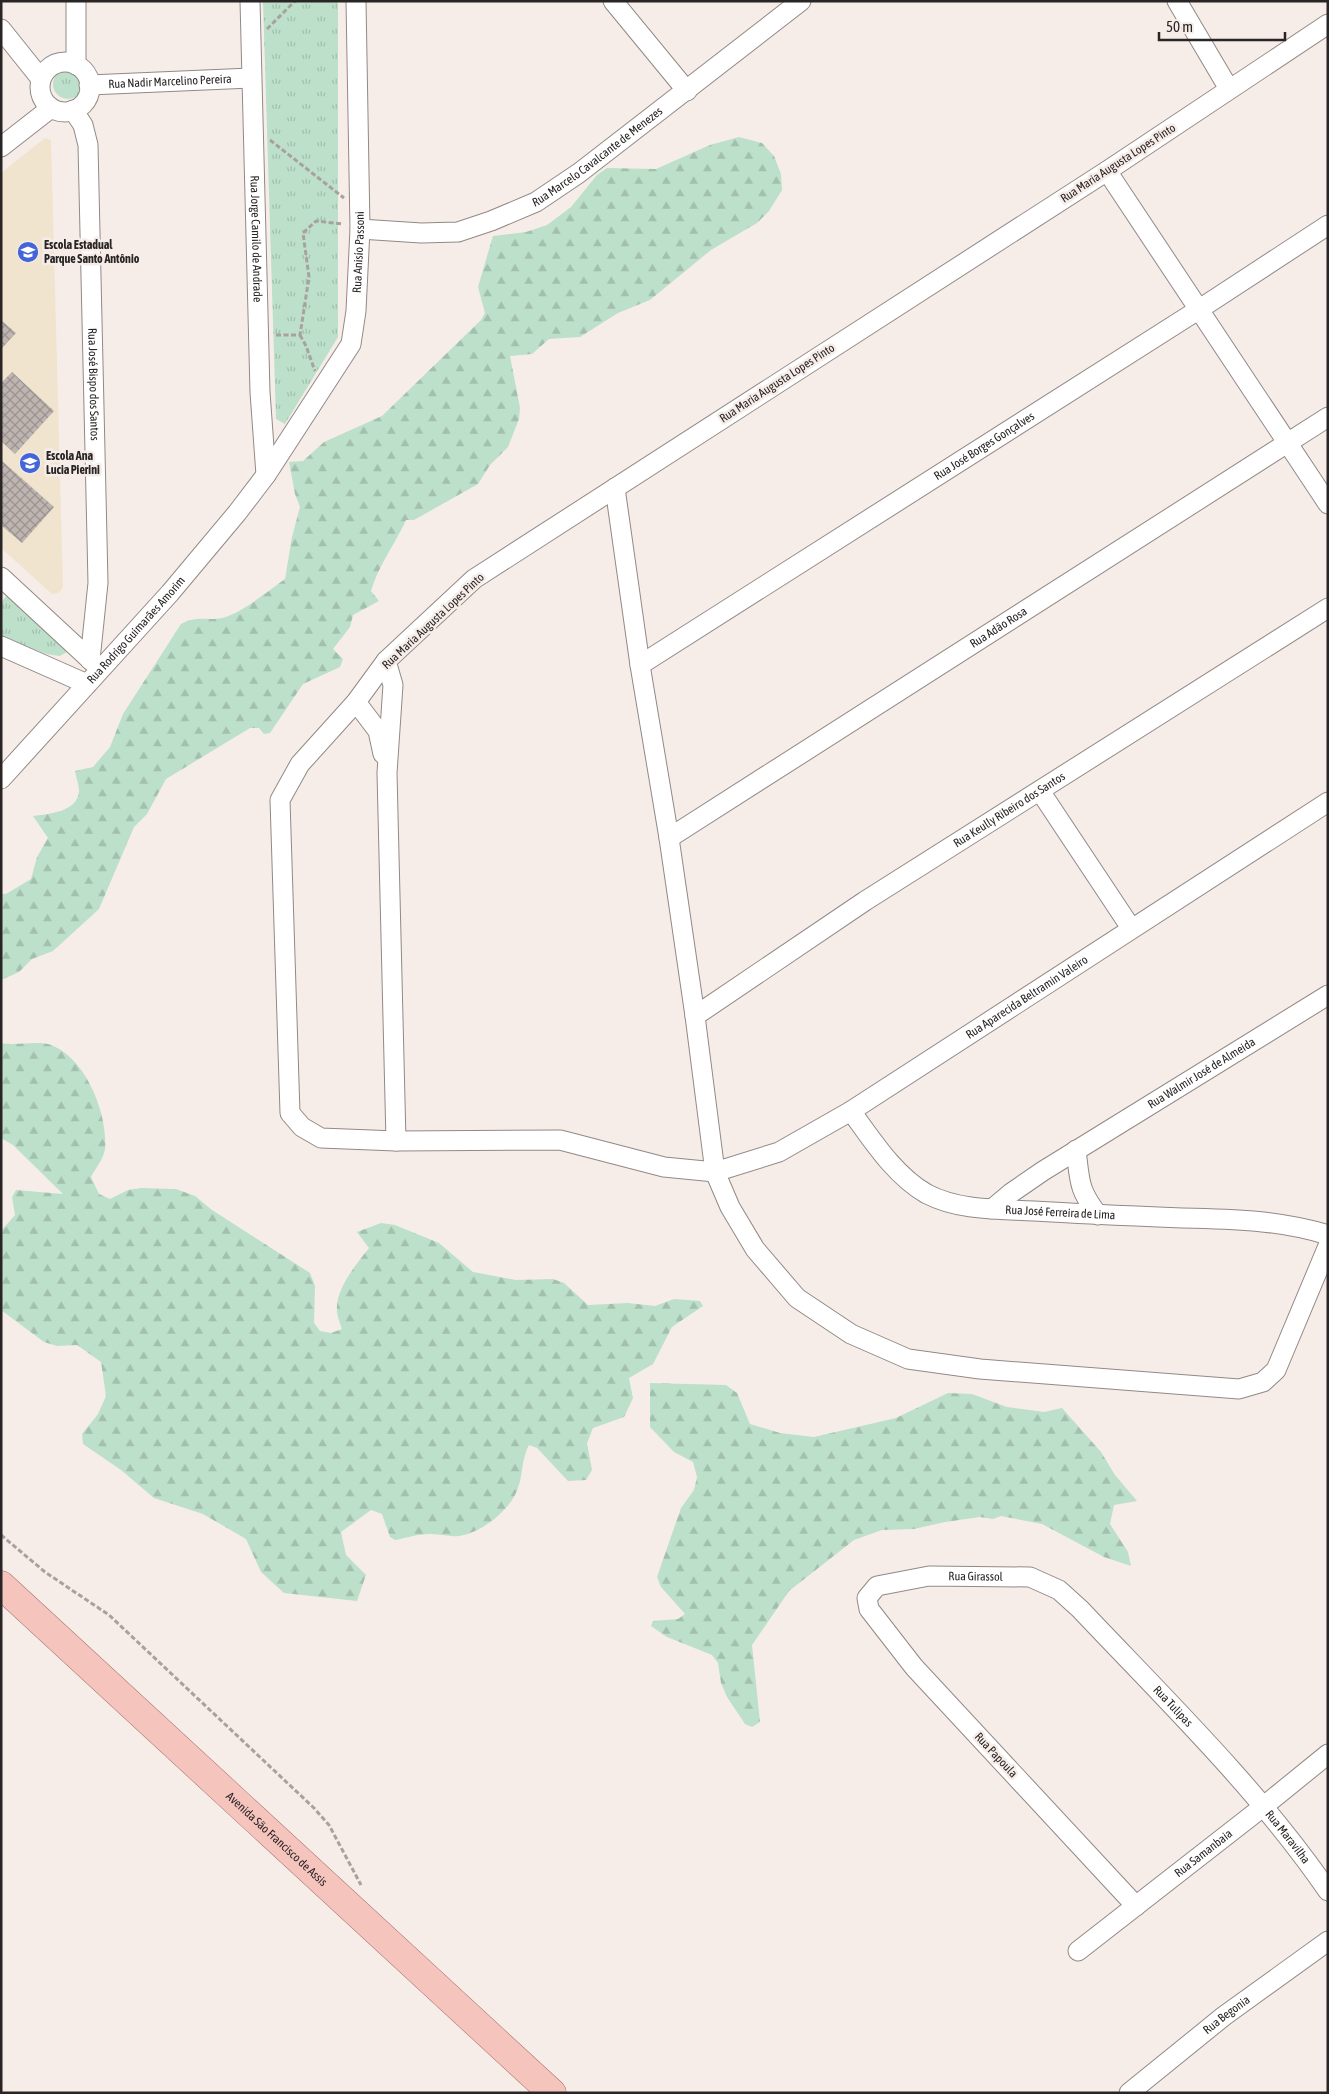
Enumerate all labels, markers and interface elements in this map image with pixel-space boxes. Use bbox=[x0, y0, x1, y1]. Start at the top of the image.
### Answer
scale bar bbox=[1159, 10, 1285, 42]
text: 50 m bbox=[1166, 18, 1193, 35]
street label: Rua Nadir Marcelino Pereira bbox=[108, 72, 232, 91]
street label: Rua Marcelo Cavalcante de Menezes bbox=[530, 104, 665, 210]
street label: Rua Maria Augusta Lopes Pinto bbox=[1058, 120, 1178, 205]
street label: Rua Jorge Camilo de Andrade bbox=[247, 175, 265, 302]
street label: Rua Anisío Passoni bbox=[350, 211, 367, 293]
place label: Escola Estadual Parque Santo Antônio bbox=[44, 238, 140, 266]
school or university icon: Escola Estadual Parque Santo Antônio bbox=[16, 240, 40, 264]
street label: Rua José Bispo dos Santos bbox=[85, 328, 102, 441]
street label: Rua Maria Augusta Lopes Pinto bbox=[717, 340, 837, 425]
street label: Rua José Borges Gonçalves bbox=[931, 409, 1037, 483]
place label: Escola Ana Lucia Pierini bbox=[46, 449, 100, 477]
school or university icon: Escola Ana Lucia Pierini bbox=[18, 451, 42, 475]
street label: Rua Maria Augusta Lopes Pinto bbox=[379, 570, 487, 672]
street label: Rua Rodrigo Guimarães Amorim bbox=[84, 574, 188, 687]
street label: Rua Adão Rosa bbox=[967, 604, 1030, 651]
street label: Rua Keully Ribeiro dos Santos bbox=[951, 769, 1068, 850]
street label: Rua Aparecida Beltramin Valeiro bbox=[963, 952, 1091, 1042]
street label: Rua Walmir José de Almeida bbox=[1145, 1035, 1258, 1112]
street label: Rua José Ferreira de Lima bbox=[1005, 1203, 1116, 1222]
street label: Rua Girassol bbox=[948, 1569, 1004, 1584]
street label: Rua Tulipas bbox=[1150, 1683, 1196, 1730]
street label: Rua Papoula bbox=[972, 1730, 1020, 1780]
street label: Avenida São Francisco de Assis bbox=[223, 1789, 330, 1889]
street label: Rua Maravilha bbox=[1262, 1807, 1313, 1866]
street label: Rua Samanbaia bbox=[1172, 1826, 1235, 1880]
street label: Rua Begonia bbox=[1200, 1993, 1253, 2037]

